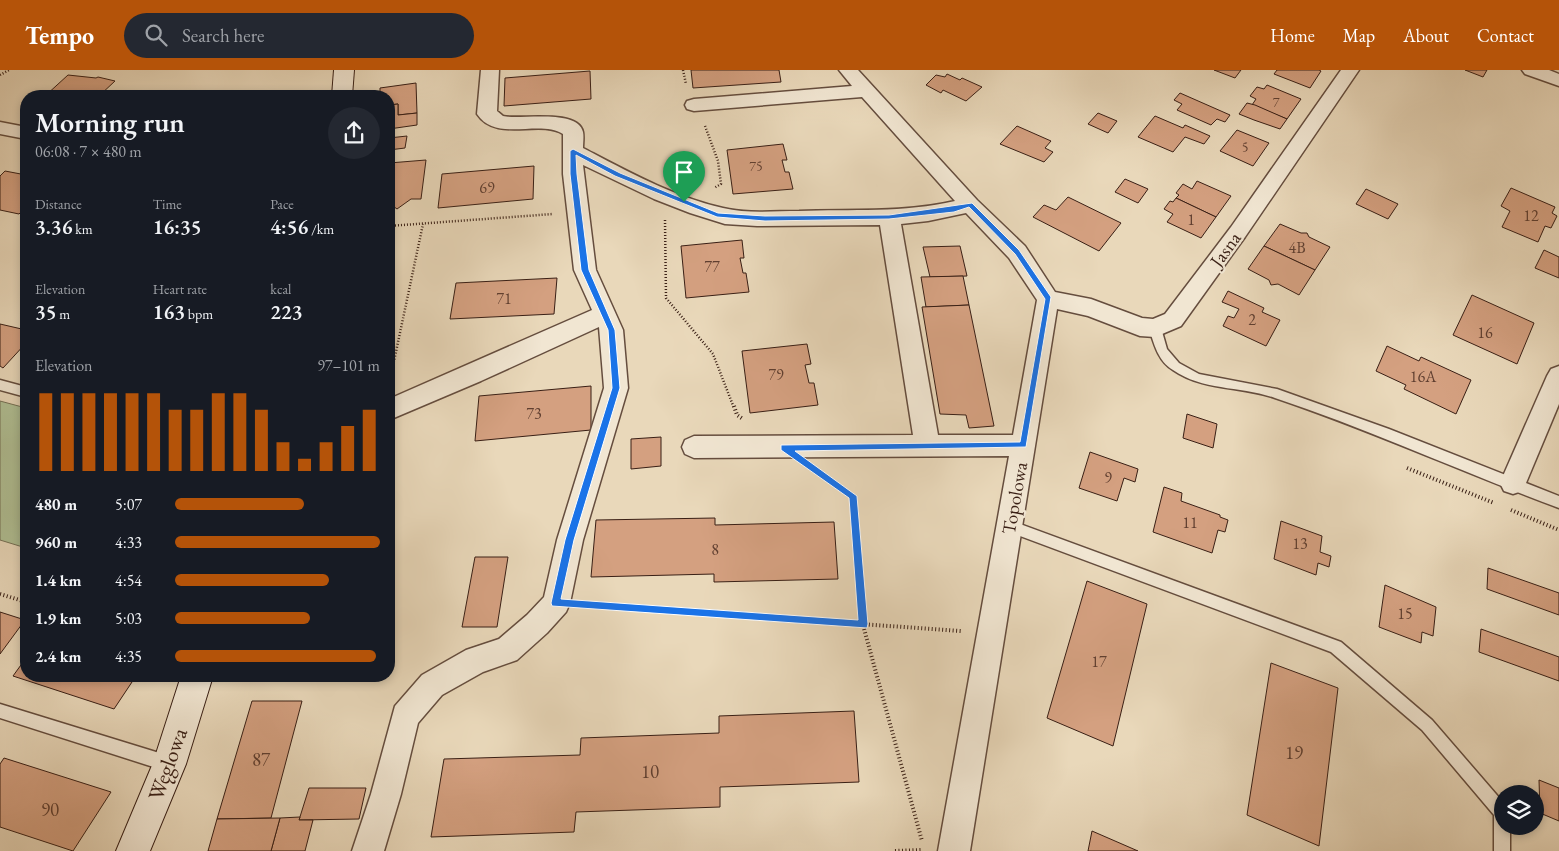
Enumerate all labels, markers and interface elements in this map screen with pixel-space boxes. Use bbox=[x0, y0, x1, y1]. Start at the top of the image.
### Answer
search box bbox=[124, 13, 474, 58]
text: Tempo bbox=[25, 20, 94, 51]
icon: search bbox=[142, 21, 170, 49]
text: Search here bbox=[182, 23, 264, 48]
text: Home bbox=[1270, 24, 1315, 47]
text: Map bbox=[1343, 24, 1375, 47]
text: About bbox=[1403, 24, 1449, 47]
text: Contact bbox=[1477, 24, 1534, 47]
house number: 7 bbox=[1273, 93, 1280, 111]
text: Morning run bbox=[35, 104, 185, 140]
button: share bbox=[328, 107, 380, 159]
house number: 5 bbox=[1242, 138, 1248, 156]
text: 06:08 · 7 × 480 m bbox=[35, 141, 142, 162]
pin bbox=[663, 151, 705, 202]
house number: 75 bbox=[749, 157, 763, 175]
icon: arrive bbox=[670, 158, 698, 186]
house number: 69 bbox=[479, 177, 495, 198]
text: Distance bbox=[35, 195, 82, 213]
text: Time bbox=[153, 195, 182, 213]
text: Pace bbox=[270, 195, 294, 213]
house number: 12 bbox=[1523, 205, 1539, 226]
house number: 1 bbox=[1187, 209, 1195, 230]
text: 3.36 bbox=[35, 213, 72, 240]
text: 16:35 bbox=[153, 213, 201, 240]
text: 4:56 bbox=[270, 213, 308, 240]
text: km bbox=[72, 220, 93, 238]
text: /km bbox=[308, 220, 334, 238]
street label: Jasna bbox=[1203, 226, 1247, 274]
house number: 4B bbox=[1288, 237, 1306, 258]
house number: 77 bbox=[704, 256, 720, 277]
text: Elevation bbox=[35, 280, 85, 298]
text: Heart rate bbox=[153, 280, 207, 298]
text: kcal bbox=[270, 280, 291, 298]
house number: 71 bbox=[496, 288, 512, 309]
text: 35 bbox=[35, 298, 57, 325]
text: 163 bbox=[153, 298, 185, 325]
text: 223 bbox=[270, 298, 303, 325]
text: m bbox=[57, 305, 70, 323]
text: bpm bbox=[185, 305, 213, 323]
house number: 2 bbox=[1248, 309, 1256, 330]
house number: 16 bbox=[1477, 322, 1493, 343]
text: Elevation bbox=[35, 355, 93, 376]
text: 97–101 m bbox=[317, 355, 380, 376]
house number: 79 bbox=[768, 364, 784, 385]
house number: 16A bbox=[1410, 366, 1437, 387]
house number: 73 bbox=[526, 403, 542, 424]
street label: Topolowa bbox=[996, 460, 1033, 536]
house number: 9 bbox=[1104, 467, 1112, 488]
text: 480 m bbox=[35, 494, 77, 515]
text: 5:07 bbox=[115, 494, 142, 515]
house number: 11 bbox=[1182, 512, 1198, 533]
text: 960 m bbox=[35, 532, 77, 553]
text: 4:33 bbox=[115, 532, 142, 553]
house number: 13 bbox=[1292, 533, 1308, 554]
house number: 8 bbox=[711, 539, 719, 560]
text: 1.4 km bbox=[35, 570, 81, 591]
text: 4:54 bbox=[115, 570, 142, 591]
house number: 15 bbox=[1397, 603, 1413, 624]
text: 1.9 km bbox=[35, 608, 81, 629]
text: 5:03 bbox=[115, 608, 142, 629]
text: 2.4 km bbox=[35, 646, 81, 667]
text: 4:35 bbox=[115, 646, 142, 667]
house number: 17 bbox=[1091, 651, 1107, 672]
street label: Węglowa bbox=[141, 724, 194, 805]
house number: 19 bbox=[1285, 740, 1303, 765]
house number: 87 bbox=[252, 747, 271, 772]
house number: 10 bbox=[641, 759, 659, 784]
map controls bbox=[1494, 785, 1544, 835]
button: layers bbox=[1494, 785, 1544, 835]
house number: 90 bbox=[41, 797, 59, 822]

